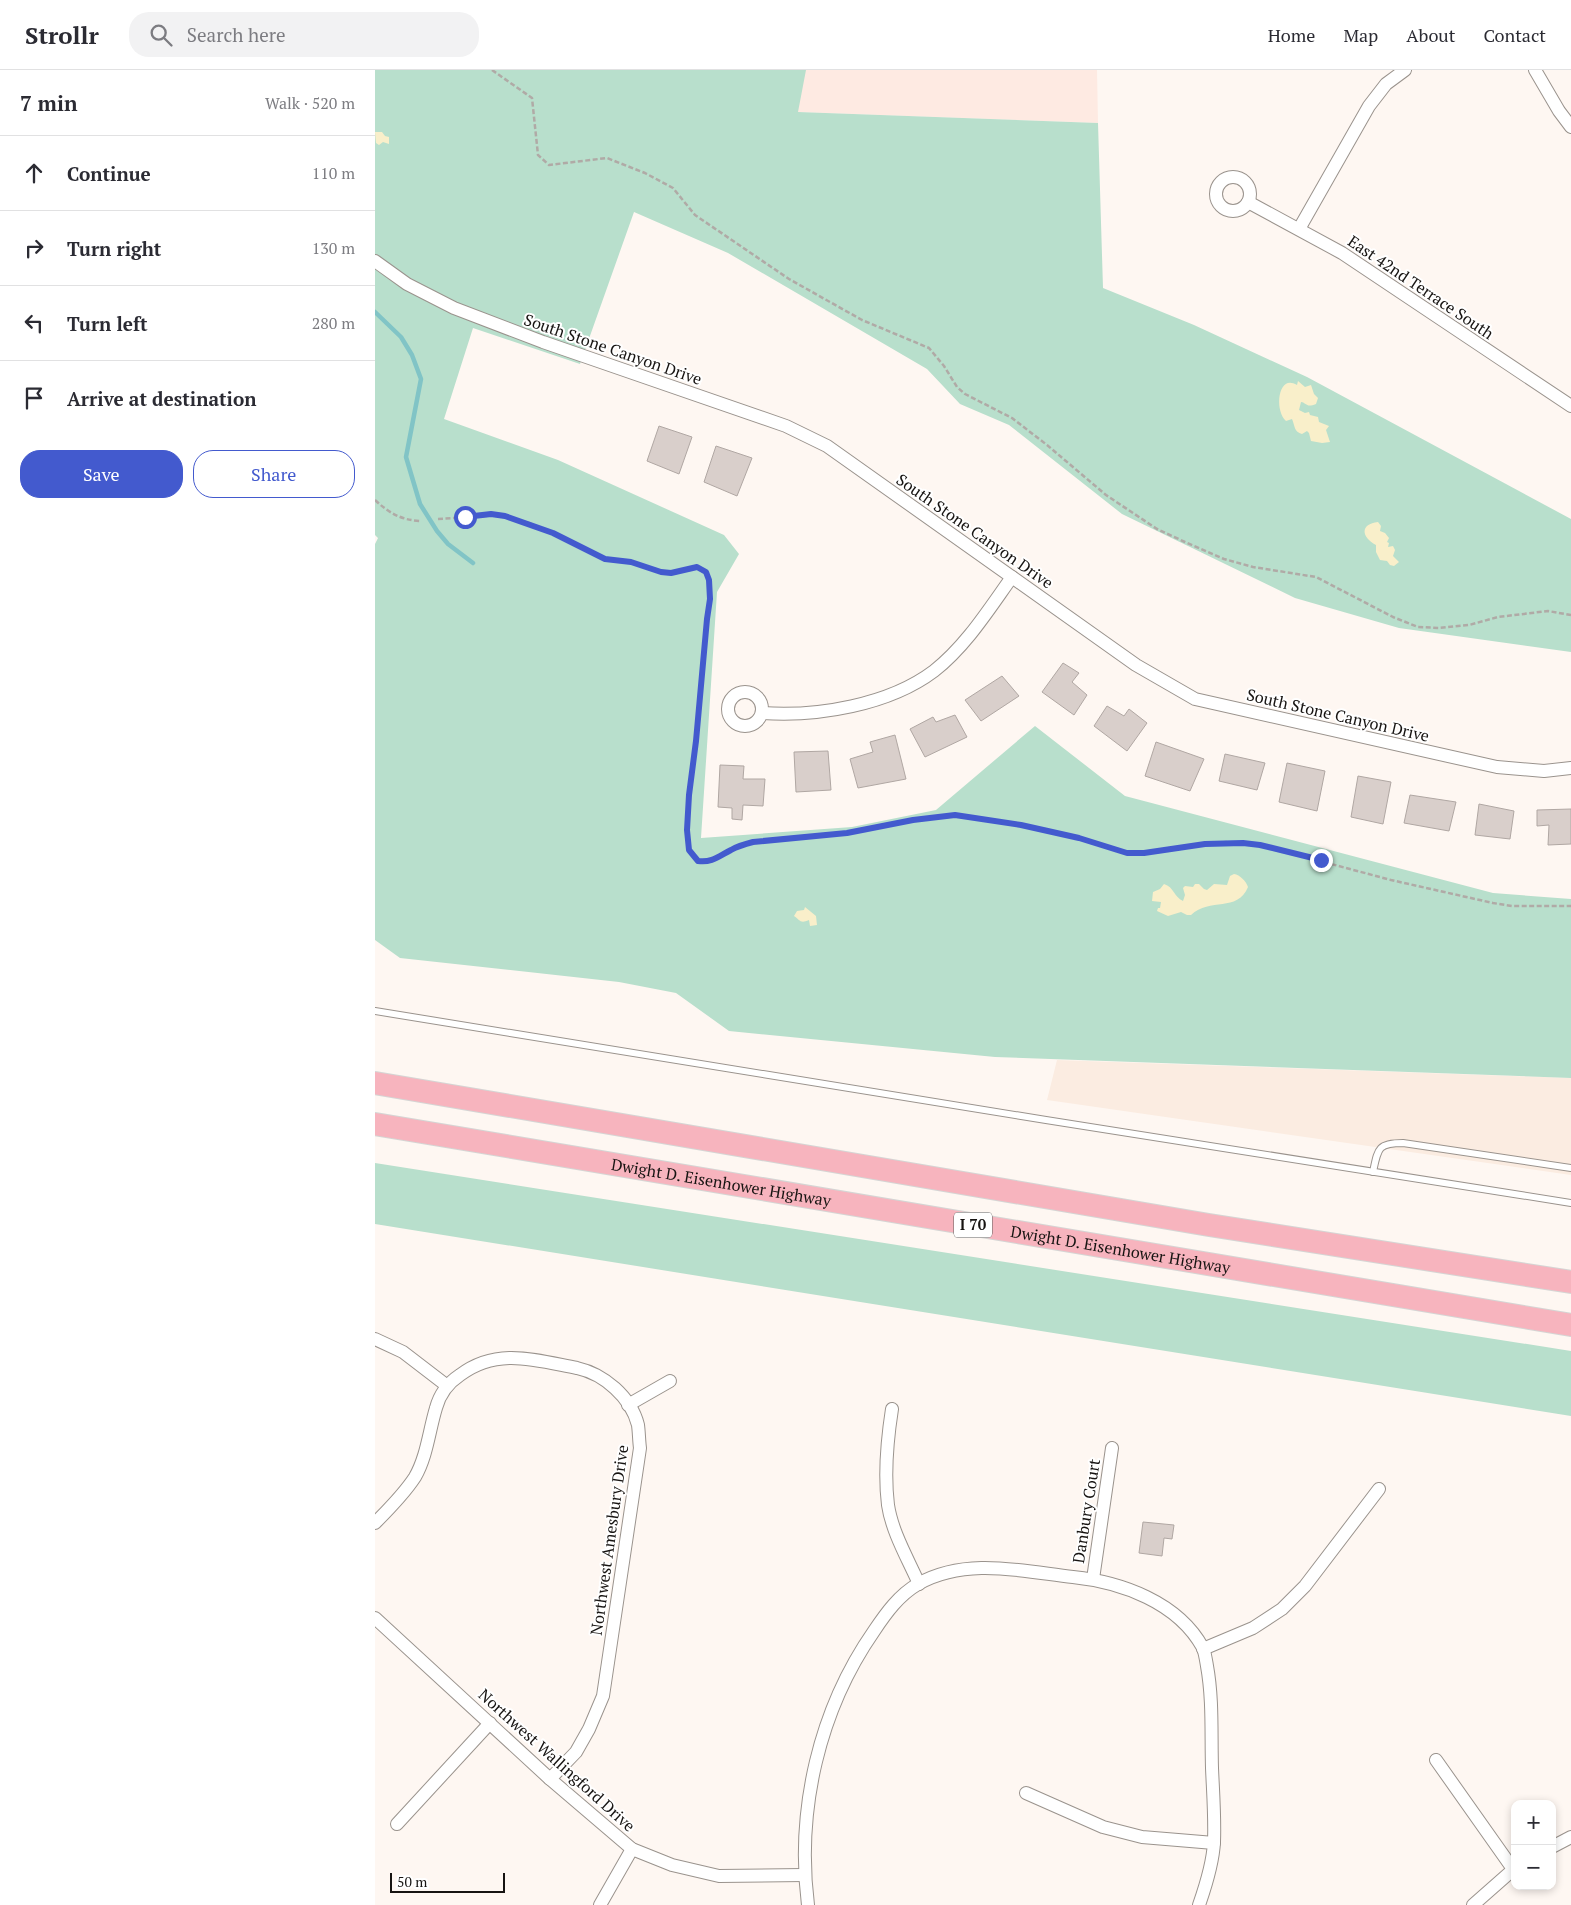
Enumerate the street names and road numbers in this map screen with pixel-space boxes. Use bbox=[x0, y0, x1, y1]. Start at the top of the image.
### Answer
street label: East 42nd Terrace South bbox=[1344, 230, 1499, 344]
street label: South Stone Canyon Drive bbox=[521, 308, 705, 390]
street label: South Stone Canyon Drive bbox=[892, 468, 1058, 594]
street label: South Stone Canyon Drive bbox=[1245, 683, 1431, 747]
street label: Dwight D. Eisenhower Highway bbox=[610, 1153, 834, 1212]
road number: I 70 bbox=[954, 1212, 992, 1238]
street label: Dwight D. Eisenhower Highway bbox=[1009, 1220, 1233, 1279]
street label: Northwest Amesbury Drive bbox=[585, 1443, 633, 1637]
street label: Danbury Court bbox=[1067, 1457, 1105, 1565]
street label: Northwest Wallingford Drive bbox=[474, 1684, 640, 1836]

